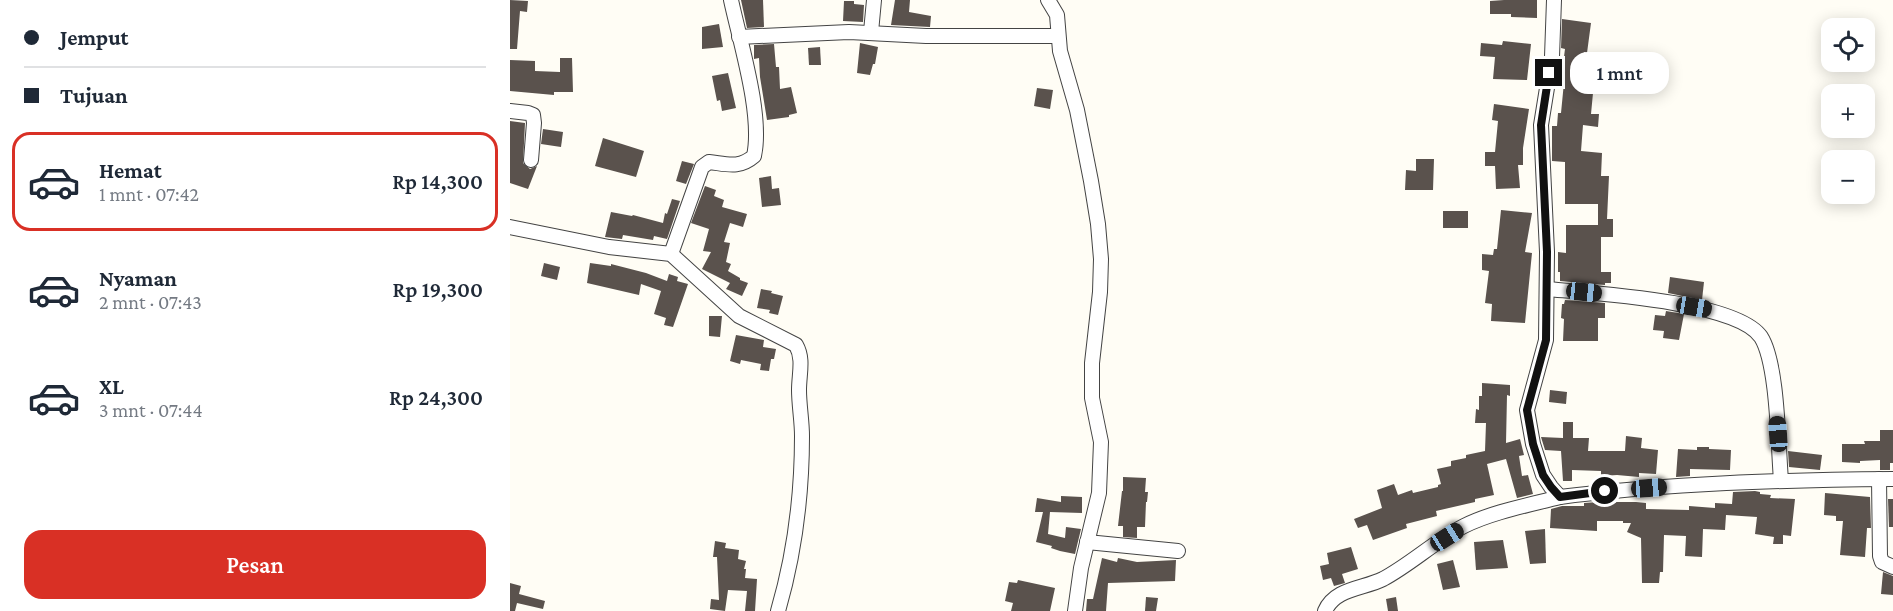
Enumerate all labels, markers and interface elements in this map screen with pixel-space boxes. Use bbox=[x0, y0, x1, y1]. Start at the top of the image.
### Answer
map controls bbox=[1821, 18, 1875, 204]
button: locate bbox=[1821, 18, 1875, 72]
text: Jemput bbox=[60, 25, 129, 50]
callout: 1 mnt bbox=[1570, 52, 1669, 94]
route end bbox=[1535, 59, 1562, 86]
text: 1 mnt bbox=[1597, 62, 1642, 84]
text: Tujuan bbox=[60, 83, 128, 108]
button: + bbox=[1821, 84, 1875, 138]
button: − bbox=[1821, 150, 1875, 204]
icon: car bbox=[27, 155, 81, 209]
text: Hemat bbox=[99, 158, 162, 183]
text: Rp 14,300 bbox=[392, 169, 483, 194]
text: 1 mnt · 07:42 bbox=[99, 183, 199, 205]
icon: car bbox=[27, 263, 81, 317]
text: Nyaman bbox=[99, 266, 177, 291]
text: Rp 19,300 bbox=[393, 277, 483, 302]
car bbox=[1565, 281, 1603, 303]
text: 2 mnt · 07:43 bbox=[99, 291, 202, 313]
car bbox=[1675, 295, 1713, 319]
icon: car bbox=[27, 371, 81, 425]
text: XL bbox=[99, 374, 124, 399]
text: Rp 24,300 bbox=[389, 385, 483, 410]
text: 3 mnt · 07:44 bbox=[99, 399, 203, 421]
car bbox=[1768, 415, 1788, 453]
route start bbox=[1591, 477, 1618, 504]
car bbox=[1630, 478, 1668, 498]
car bbox=[1427, 520, 1467, 554]
button: Pesan bbox=[24, 530, 486, 599]

